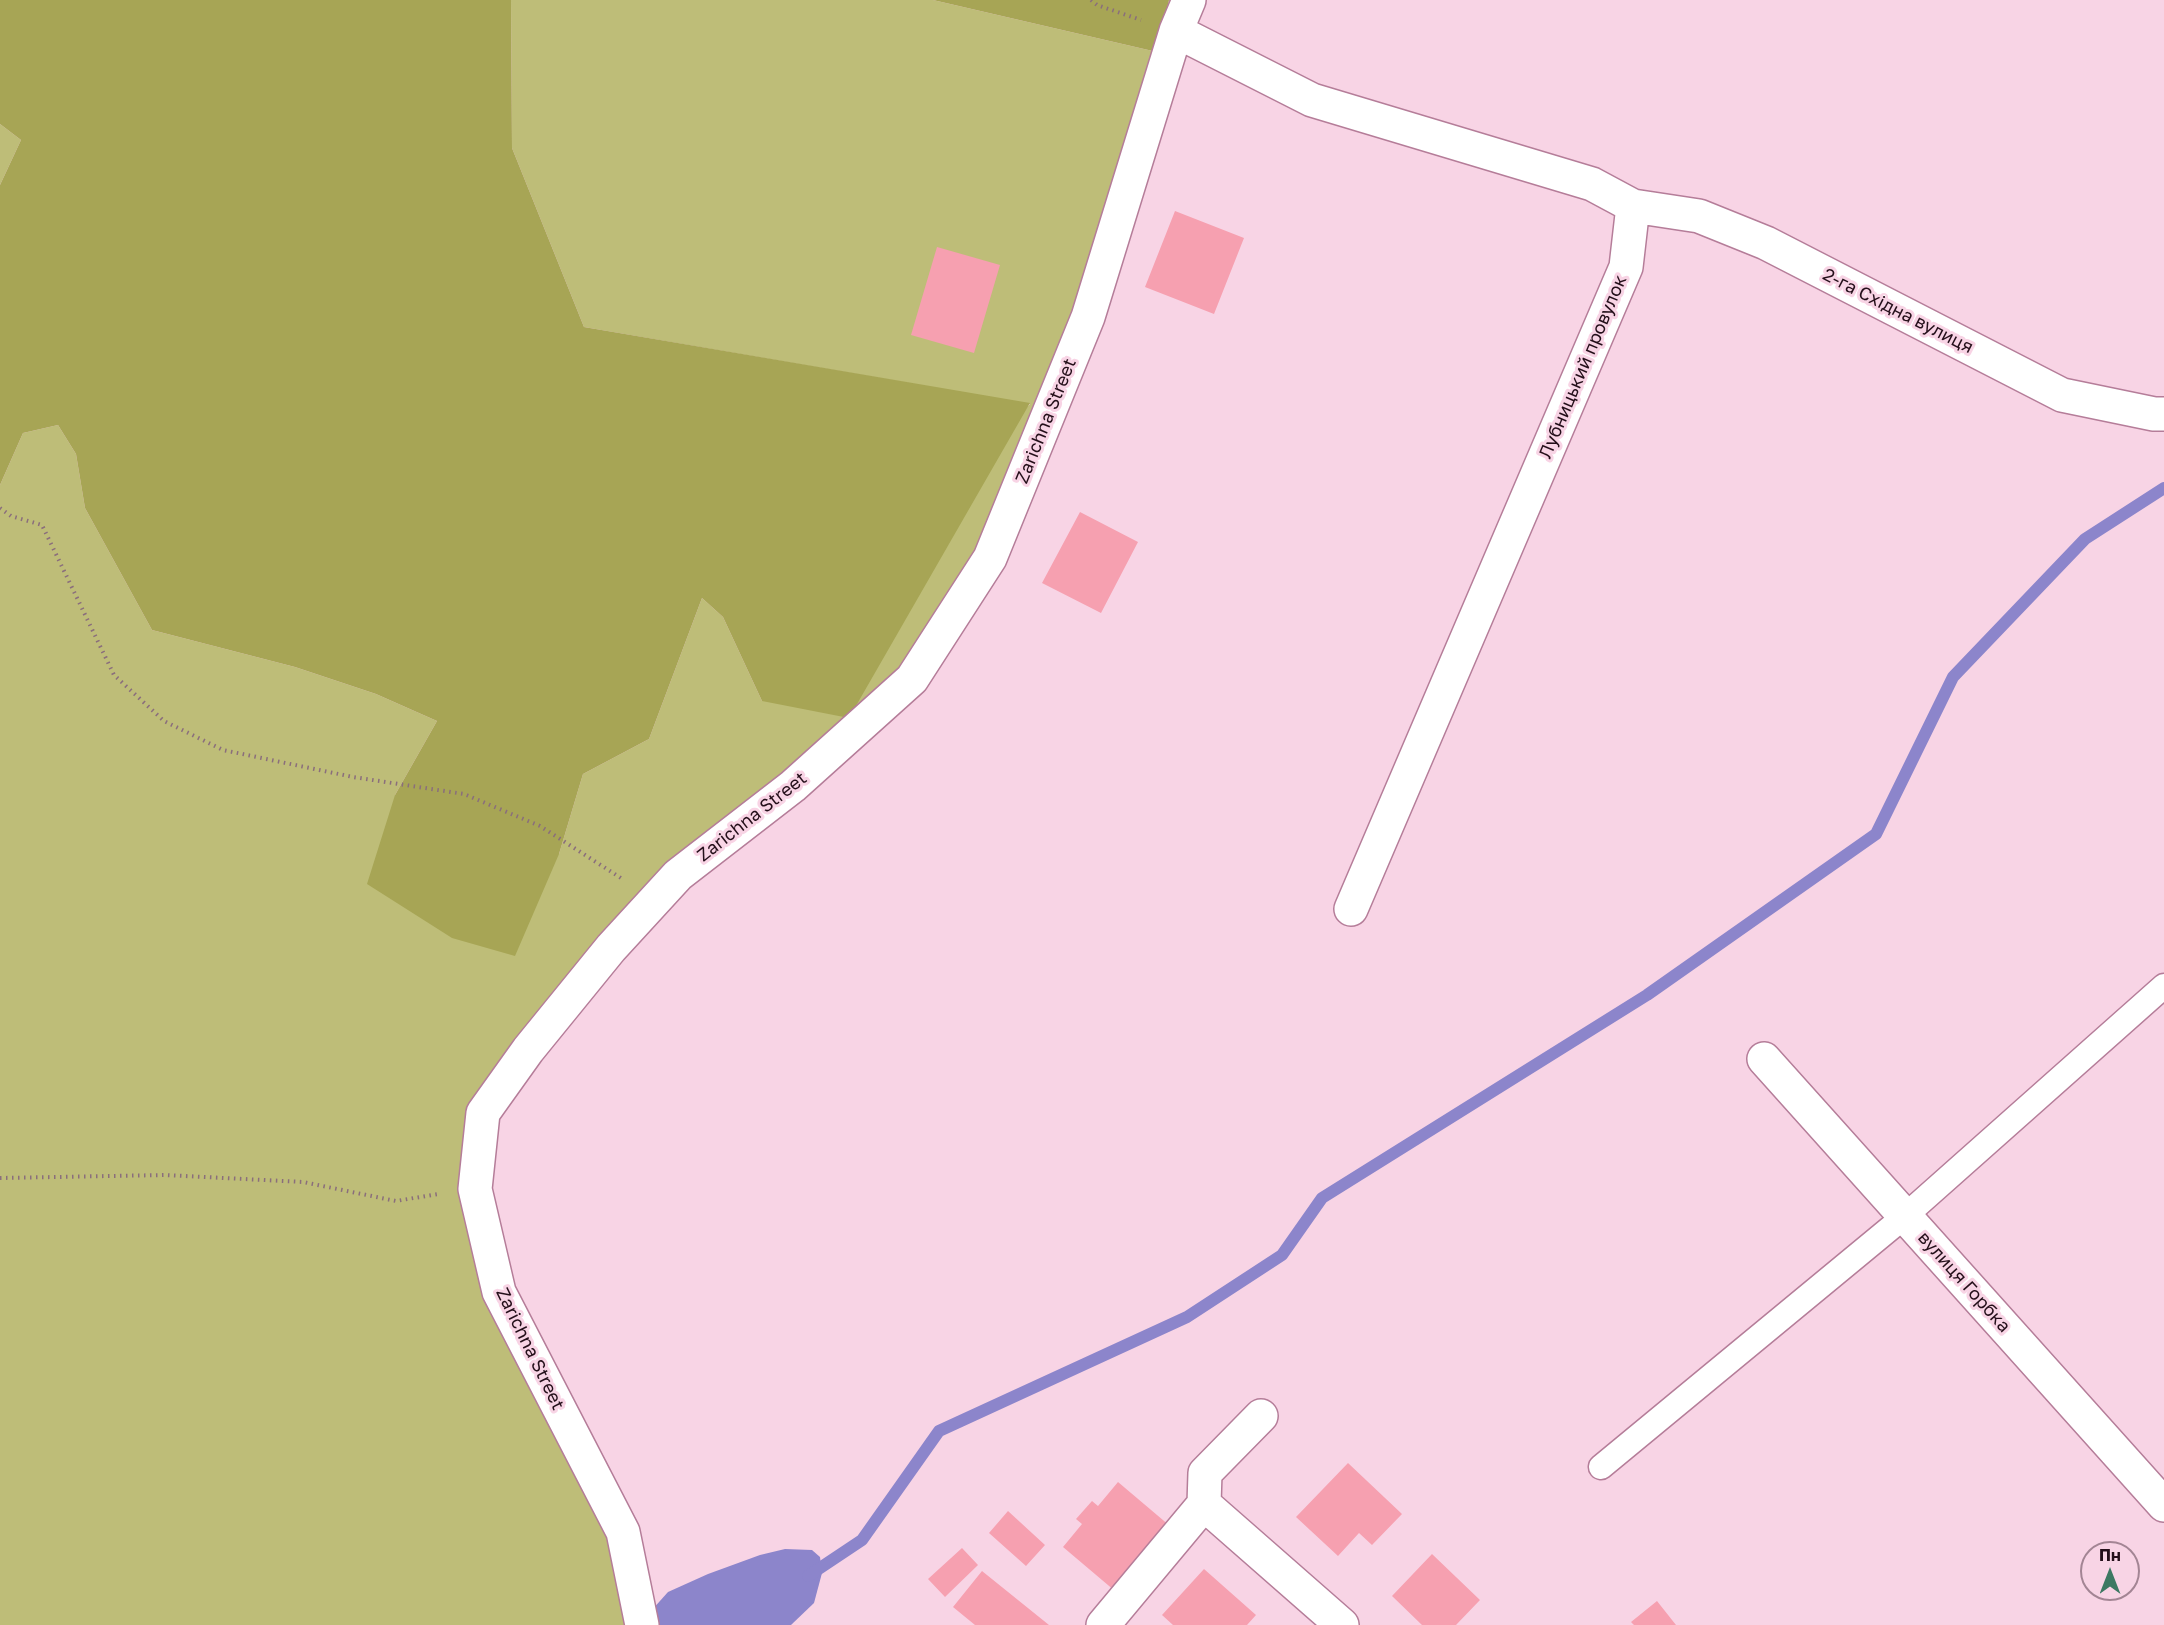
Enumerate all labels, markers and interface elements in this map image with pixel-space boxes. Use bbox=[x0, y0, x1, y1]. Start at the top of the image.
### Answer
street label: 2-га Східна вулиця bbox=[1819, 264, 1977, 358]
street label: Лубницький провулок bbox=[1535, 272, 1631, 462]
street label: Zarichna Street bbox=[1011, 355, 1081, 487]
street label: Zarichna Street bbox=[693, 768, 811, 866]
street label: вулиця Горбка bbox=[1913, 1227, 2015, 1337]
street label: Zarichna Street bbox=[491, 1285, 569, 1413]
north arrow bbox=[2080, 1541, 2140, 1601]
text: Пн bbox=[2099, 1545, 2121, 1565]

